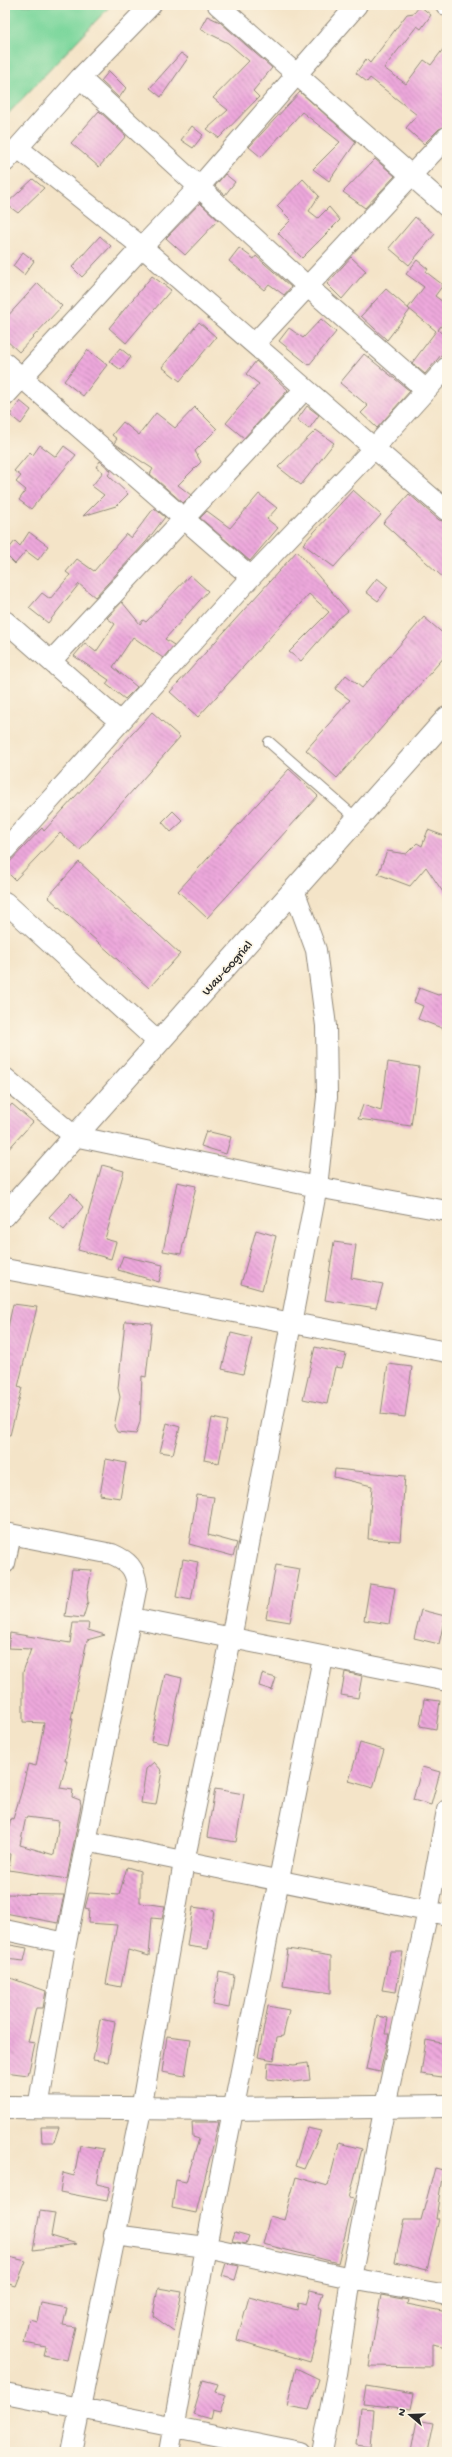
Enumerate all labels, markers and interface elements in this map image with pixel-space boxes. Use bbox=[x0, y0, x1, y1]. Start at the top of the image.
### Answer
street label: Wau-Gogrial bbox=[199, 938, 256, 999]
north arrow bbox=[390, 2395, 430, 2435]
text: N bbox=[396, 2407, 409, 2418]

